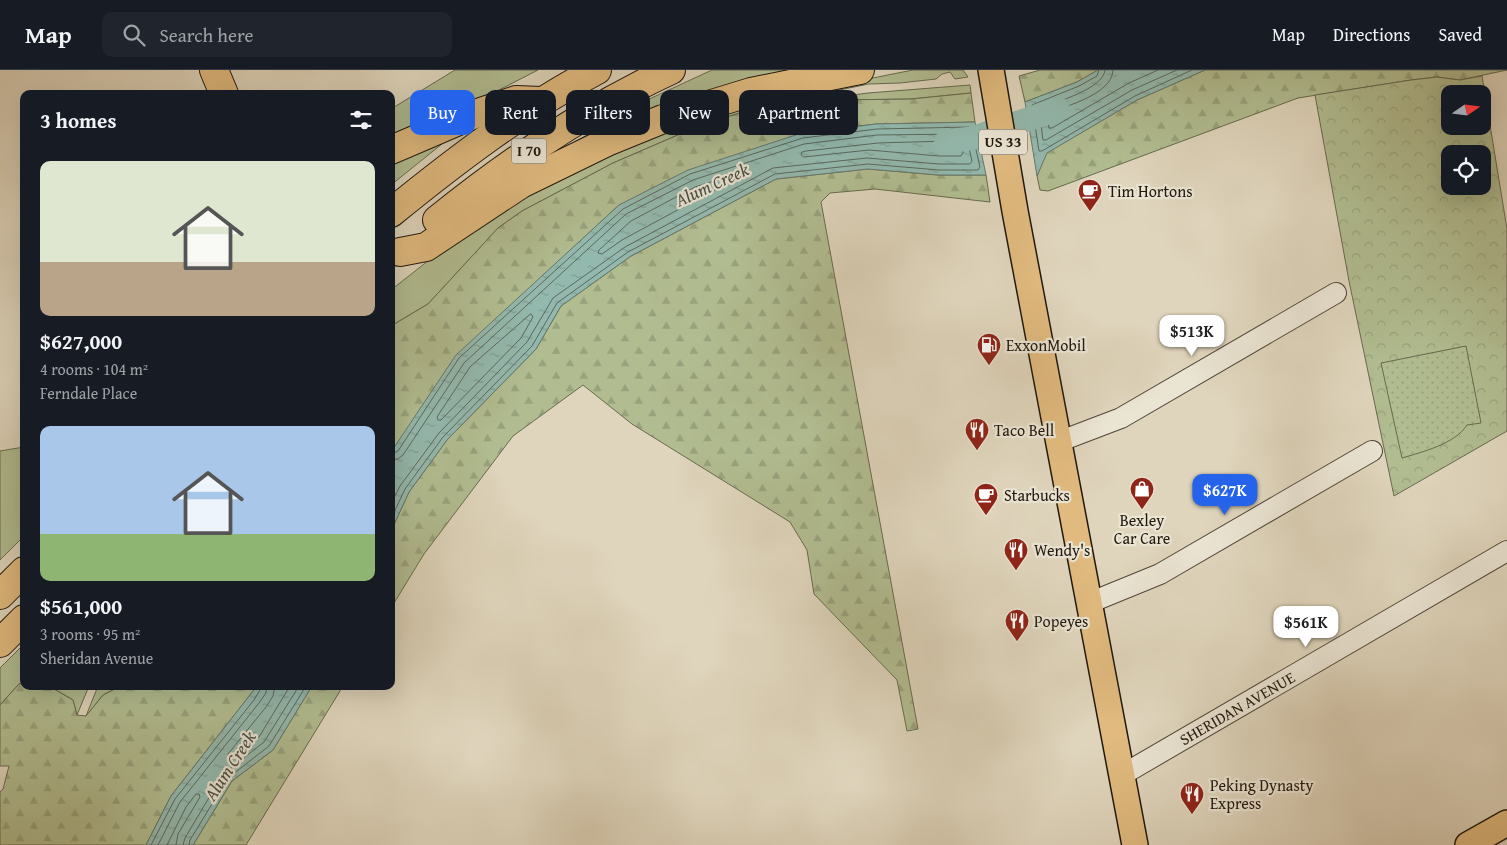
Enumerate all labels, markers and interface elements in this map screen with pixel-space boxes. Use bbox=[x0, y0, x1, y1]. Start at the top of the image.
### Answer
search box bbox=[102, 12, 452, 57]
text: Map bbox=[25, 17, 72, 52]
icon: search bbox=[120, 21, 148, 49]
text: Search here bbox=[160, 21, 253, 49]
text: Map bbox=[1272, 21, 1305, 48]
text: Directions bbox=[1333, 21, 1410, 48]
text: Saved bbox=[1438, 21, 1482, 48]
north arrow bbox=[1441, 85, 1491, 135]
map controls bbox=[1441, 85, 1491, 195]
chip: Buy bbox=[410, 90, 475, 135]
chip: Rent bbox=[485, 90, 556, 135]
chip: Filters bbox=[566, 90, 650, 135]
chip: New bbox=[660, 90, 729, 135]
chip: Apartment bbox=[739, 90, 858, 135]
text: 3 homes bbox=[40, 105, 116, 136]
icon: filters bbox=[347, 106, 375, 134]
road number: US 33 bbox=[979, 130, 1027, 154]
road number: I 70 bbox=[512, 138, 546, 164]
button: locate bbox=[1441, 145, 1491, 195]
water label: Alum Creek bbox=[670, 155, 754, 214]
cafe icon: Tim Hortons bbox=[1077, 178, 1103, 212]
place label: Tim Hortons bbox=[1108, 179, 1193, 203]
icon: home bbox=[163, 193, 253, 283]
pin: $513K bbox=[1157, 314, 1227, 357]
text: $513K bbox=[1170, 319, 1214, 343]
text: $627,000 bbox=[40, 326, 122, 357]
fuel station icon: ExxonMobil bbox=[976, 332, 1002, 366]
place label: ExxonMobil bbox=[1006, 333, 1086, 357]
text: 4 rooms · 104 m² bbox=[40, 357, 148, 381]
text: Ferndale Place bbox=[40, 381, 137, 405]
restaurant icon: Taco Bell bbox=[964, 417, 990, 451]
place label: Taco Bell bbox=[994, 418, 1055, 442]
icon: home bbox=[163, 458, 253, 548]
pin: $627K bbox=[1190, 474, 1260, 516]
shop icon: Bexley Car Care bbox=[1129, 476, 1155, 510]
text: $627K bbox=[1203, 478, 1247, 502]
cafe icon: Starbucks bbox=[973, 482, 999, 516]
place label: Starbucks bbox=[1004, 483, 1070, 507]
place label: Bexley Car Care bbox=[1114, 508, 1170, 550]
restaurant icon: Wendy's bbox=[1003, 537, 1029, 571]
place label: Wendy's bbox=[1034, 538, 1090, 562]
text: $561,000 bbox=[40, 591, 122, 622]
pin: $561K bbox=[1271, 606, 1341, 648]
restaurant icon: Popeyes bbox=[1004, 608, 1030, 642]
place label: Popeyes bbox=[1034, 609, 1088, 633]
text: $561K bbox=[1284, 610, 1328, 634]
text: 3 rooms · 95 m² bbox=[40, 622, 140, 646]
text: Sheridan Avenue bbox=[40, 646, 153, 670]
street label: SHERIDAN AVENUE bbox=[1175, 665, 1299, 751]
water label: Alum Creek bbox=[196, 725, 263, 807]
place label: Peking Dynasty Express bbox=[1210, 773, 1313, 815]
restaurant icon: Peking Dynasty Express bbox=[1179, 781, 1205, 815]

